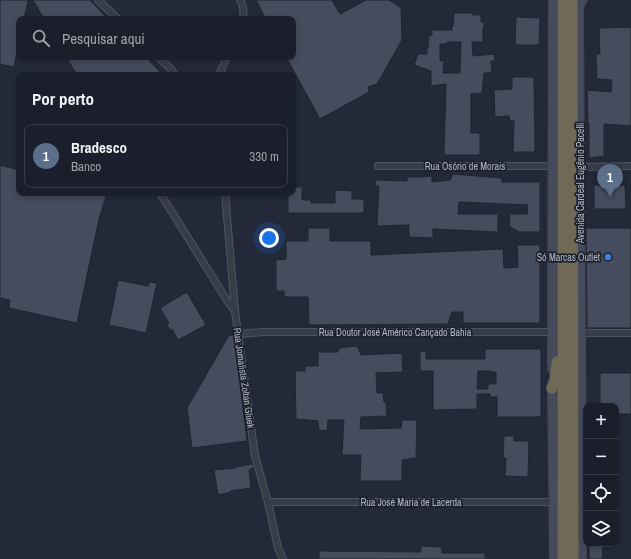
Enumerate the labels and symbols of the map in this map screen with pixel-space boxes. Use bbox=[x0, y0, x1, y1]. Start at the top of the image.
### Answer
street label: Avenida Cardeal Eugênio Pacelli bbox=[574, 123, 587, 244]
street label: Rua Osório de Morais bbox=[425, 160, 505, 173]
pin: 1 bbox=[597, 164, 623, 197]
your location bbox=[259, 228, 279, 248]
place label: Só Marcas Outlet bbox=[537, 251, 601, 264]
marker: Só Marcas Outlet bbox=[603, 252, 613, 262]
street label: Rua Doutor José Américo Cançado Bahia bbox=[319, 326, 472, 339]
street label: Rua Jornalista Zoltan Gluek bbox=[230, 327, 258, 430]
street label: Rua José Maria de Lacerda bbox=[360, 496, 462, 509]

